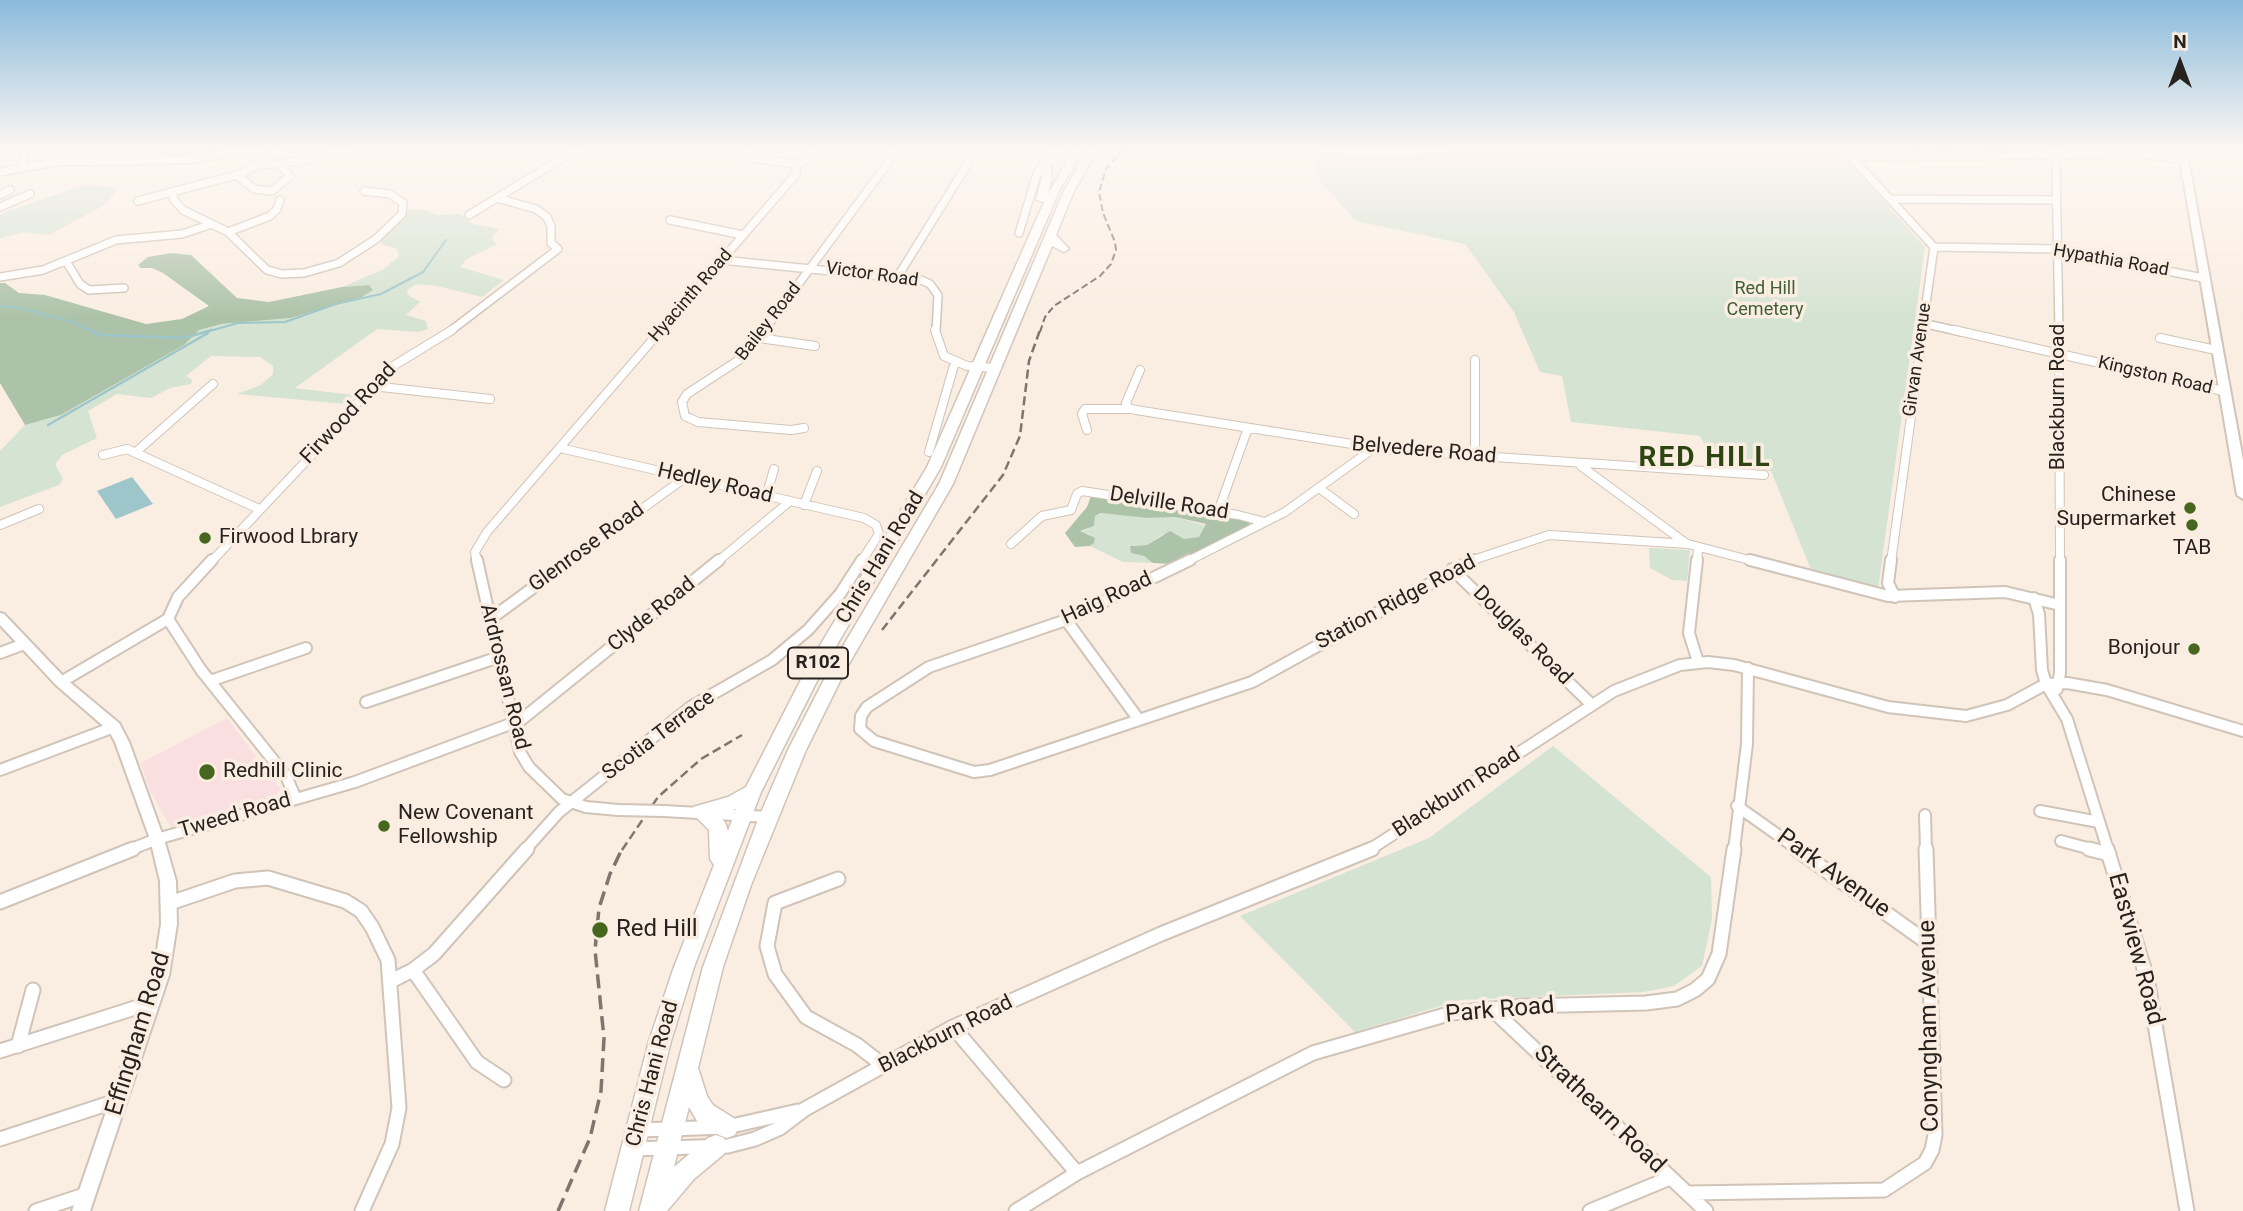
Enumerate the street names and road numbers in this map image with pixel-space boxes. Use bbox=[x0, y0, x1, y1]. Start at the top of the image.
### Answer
street label: Hypathia Road bbox=[2052, 240, 2170, 282]
street label: Hyacinth Road bbox=[645, 245, 737, 347]
street label: Victor Road bbox=[824, 258, 920, 292]
street label: Bailey Road bbox=[732, 279, 806, 365]
street label: Girvan Avenue bbox=[1899, 302, 1937, 418]
street label: Blackburn Road bbox=[2046, 324, 2072, 470]
street label: Kingston Road bbox=[2096, 352, 2214, 400]
street label: Firwood Road bbox=[296, 358, 402, 470]
street label: Belvedere Road bbox=[1351, 432, 1497, 470]
street label: Hedley Road bbox=[655, 459, 775, 509]
street label: Delville Road bbox=[1108, 482, 1230, 526]
street label: Chris Hani Road bbox=[832, 487, 930, 629]
street label: Glenrose Road bbox=[524, 498, 650, 598]
street label: Station Ridge Road bbox=[1312, 550, 1480, 656]
street label: Haig Road bbox=[1058, 567, 1156, 631]
street label: Clyde Road bbox=[603, 572, 701, 658]
street label: Douglas Road bbox=[1467, 581, 1577, 691]
street label: Ardrossan Road bbox=[474, 601, 534, 753]
road number: R102 bbox=[788, 648, 848, 678]
street label: Scotia Terrace bbox=[598, 686, 720, 786]
street label: Blackburn Road bbox=[1389, 742, 1525, 844]
street label: Tweed Road bbox=[176, 788, 294, 844]
street label: Park Avenue bbox=[1771, 823, 1895, 925]
street label: Eastview Road bbox=[2101, 870, 2169, 1028]
street label: Conyngham Avenue bbox=[1914, 920, 1946, 1132]
street label: Effingham Road bbox=[100, 949, 178, 1119]
street label: Blackburn Road bbox=[875, 990, 1017, 1080]
street label: Park Road bbox=[1444, 992, 1556, 1030]
street label: Chris Hani Road bbox=[621, 998, 685, 1150]
street label: Strathearn Road bbox=[1527, 1040, 1671, 1180]

